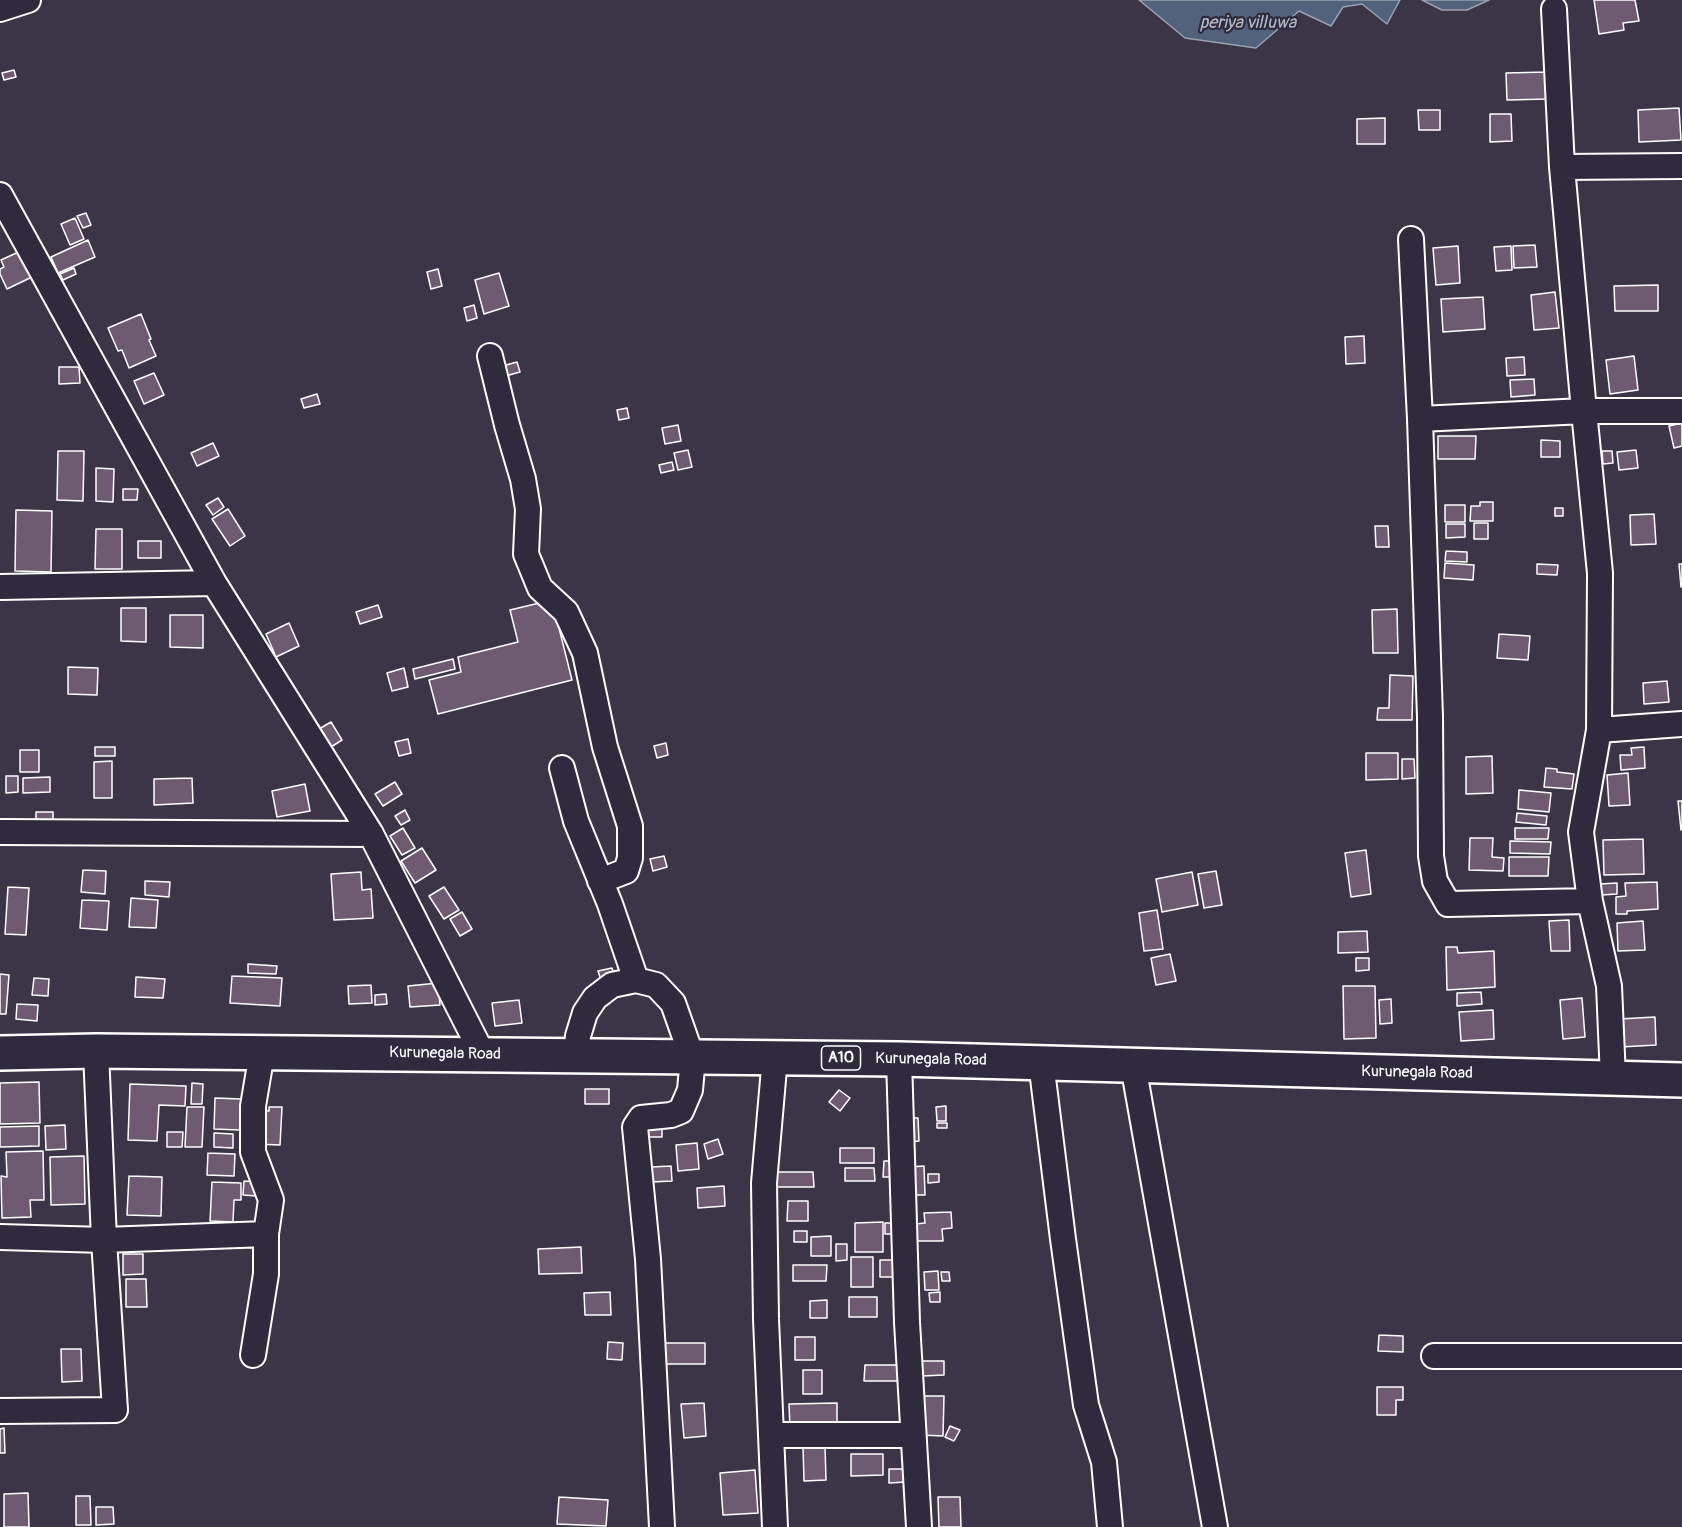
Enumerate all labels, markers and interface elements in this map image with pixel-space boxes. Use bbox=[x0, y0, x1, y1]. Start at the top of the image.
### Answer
water label: periya villuwa bbox=[1200, 12, 1296, 34]
street label: Kurunegala Road bbox=[389, 1043, 501, 1065]
road number: A10 bbox=[822, 1046, 860, 1070]
street label: Kurunegala Road bbox=[875, 1049, 987, 1071]
street label: Kurunegala Road bbox=[1361, 1062, 1473, 1084]

